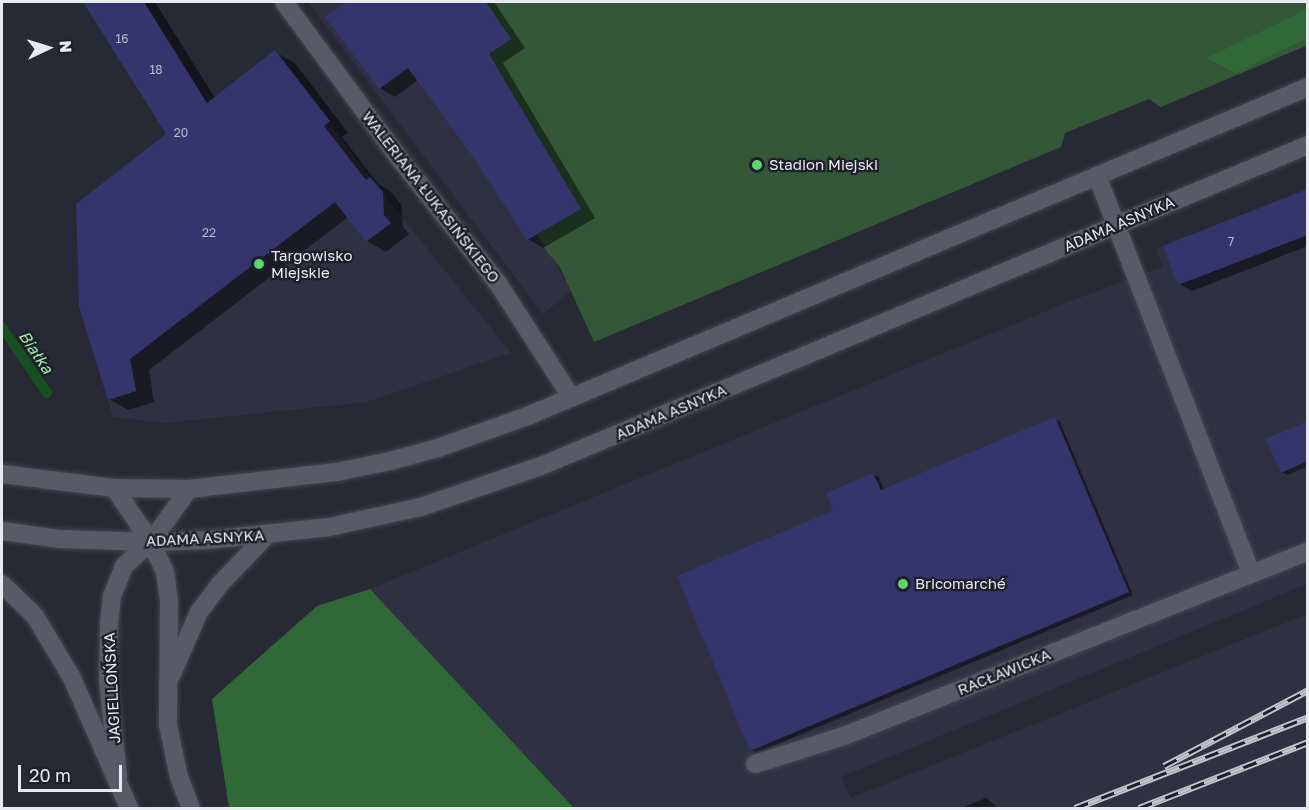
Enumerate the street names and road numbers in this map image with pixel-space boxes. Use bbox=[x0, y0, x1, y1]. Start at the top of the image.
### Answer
street label: WALERIANA ŁUKASIŃSKIEGO bbox=[359, 108, 503, 286]
street label: ADAMA ASNYKA bbox=[1061, 193, 1177, 255]
street label: ADAMA ASNYKA bbox=[613, 381, 729, 443]
street label: ADAMA ASNYKA bbox=[146, 526, 264, 550]
street label: JAGIELLOŃSKA bbox=[100, 632, 124, 744]
street label: RACŁAWICKA bbox=[955, 645, 1053, 699]

